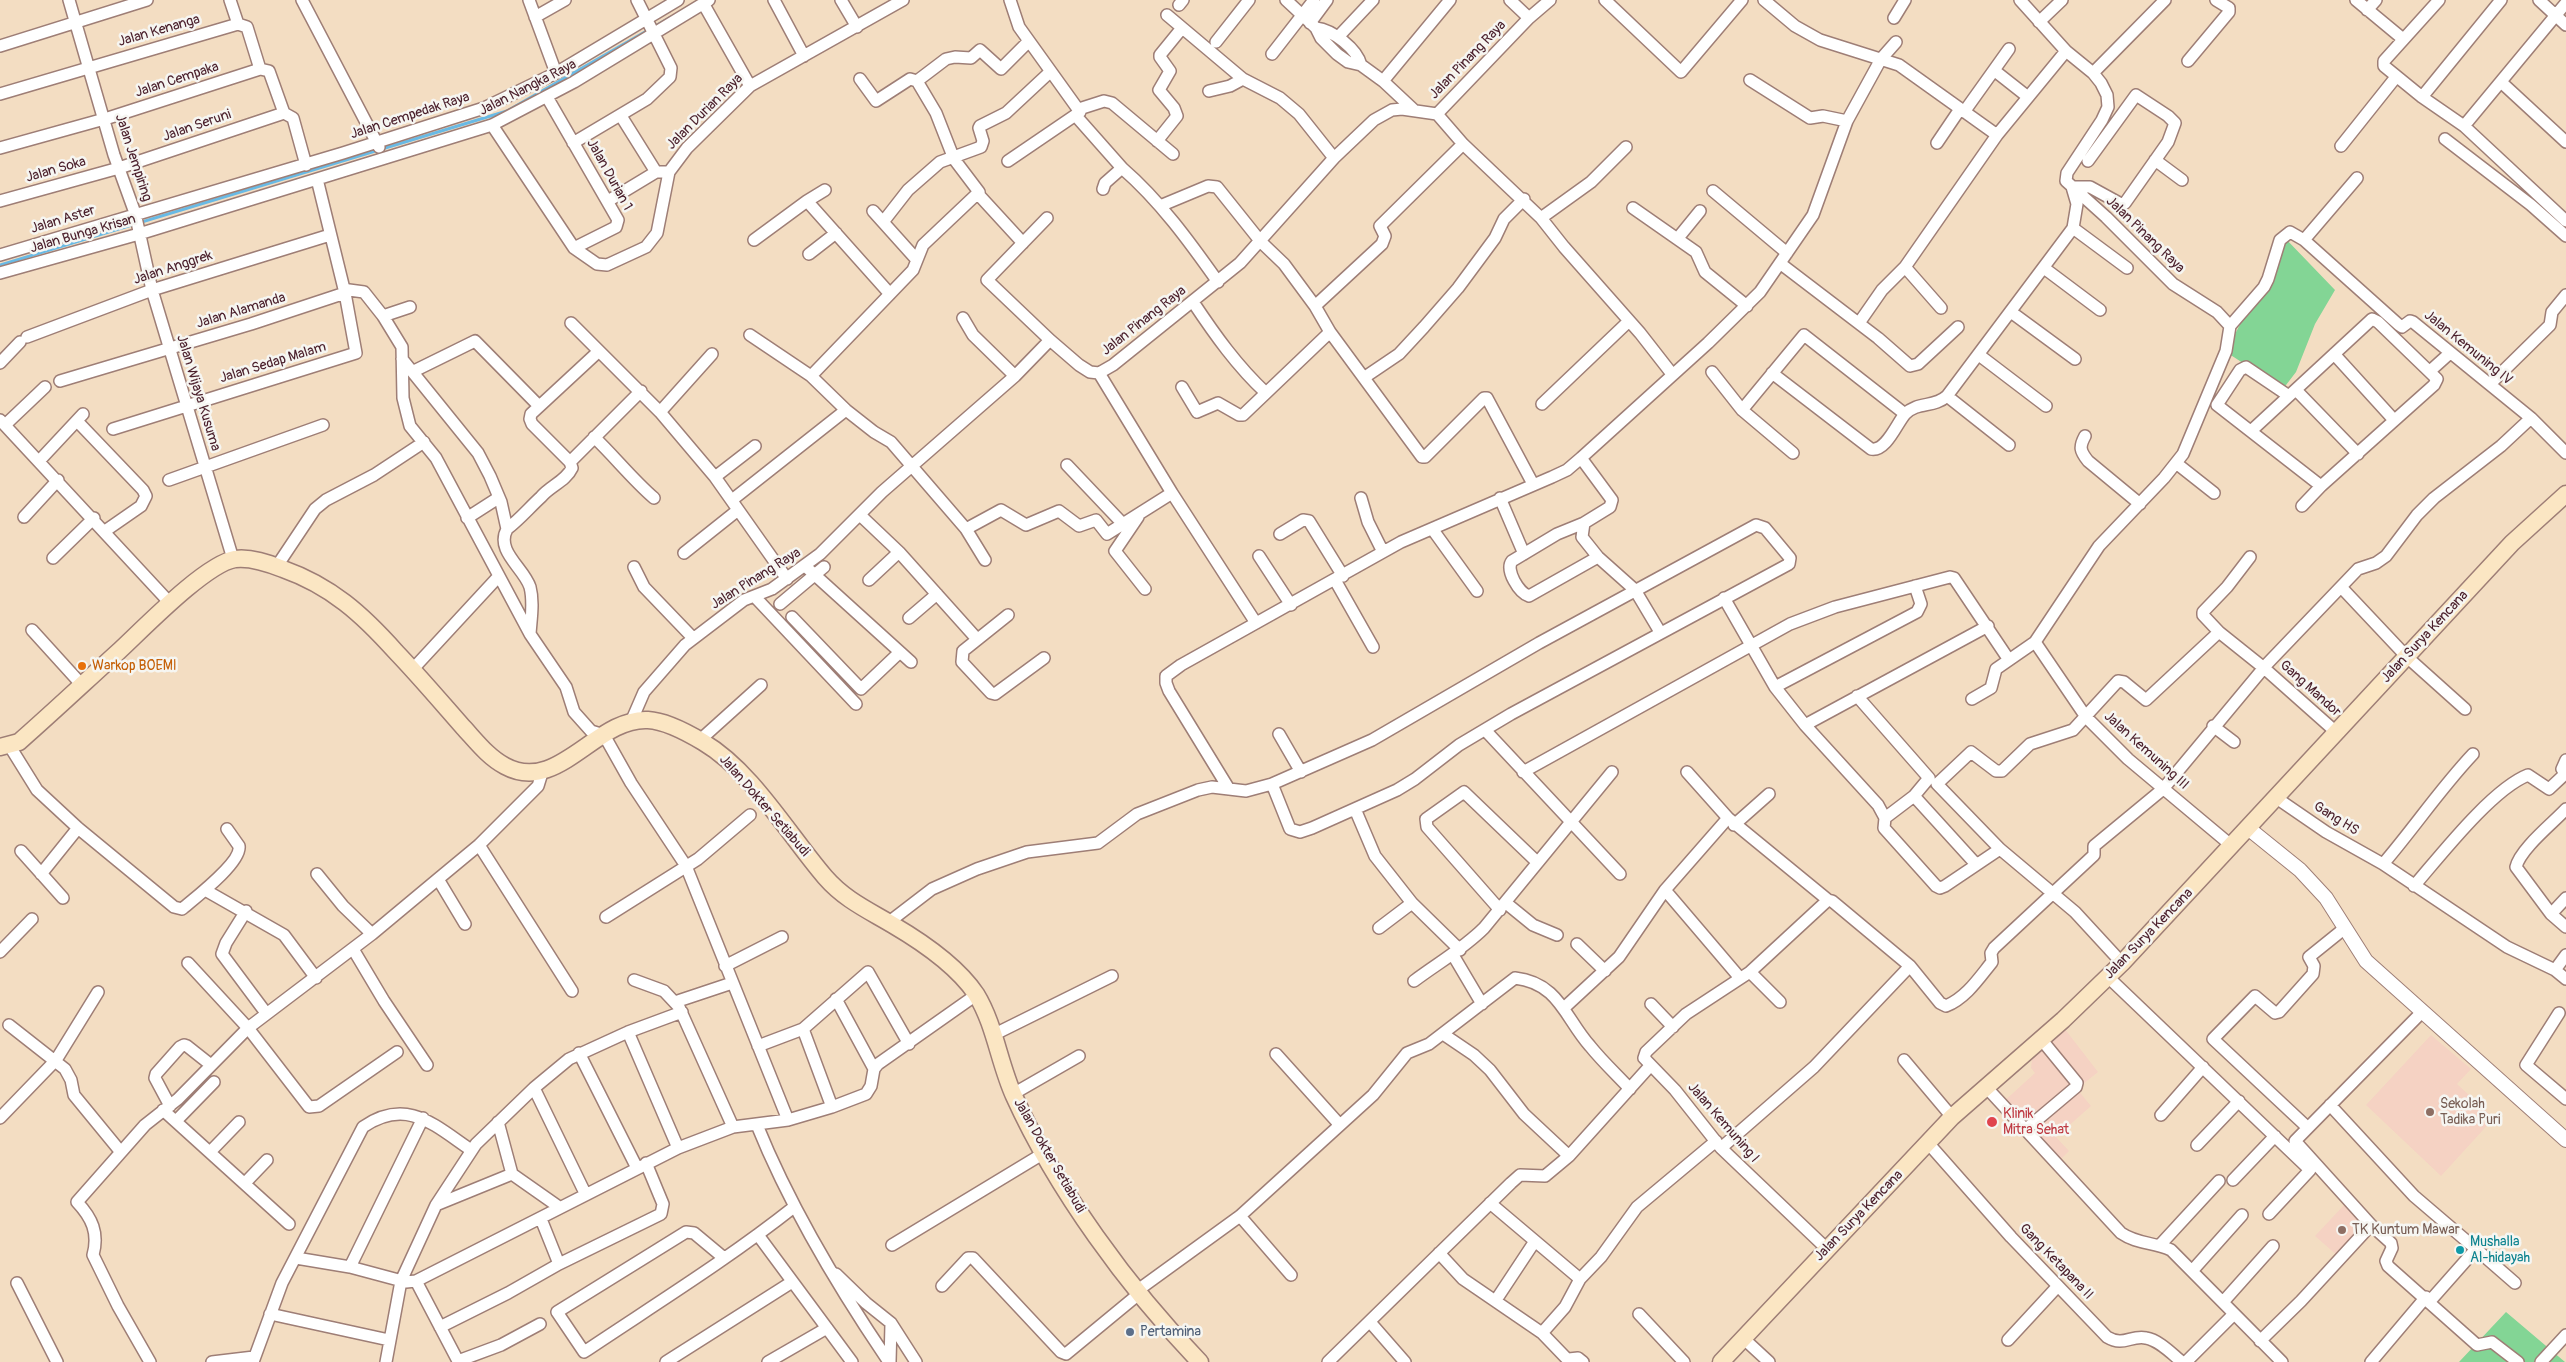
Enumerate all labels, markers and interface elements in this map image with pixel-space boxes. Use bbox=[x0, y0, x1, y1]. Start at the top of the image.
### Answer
street label: Jalan Kenanga bbox=[116, 11, 202, 51]
street label: Jalan Pinang Raya bbox=[1426, 17, 1510, 103]
street label: Jalan Nangka Raya bbox=[477, 56, 579, 120]
street label: Jalan Cempaka bbox=[133, 59, 221, 101]
street label: Jalan Durian Raya bbox=[663, 70, 747, 154]
street label: Jalan Cempedak Raya bbox=[348, 89, 472, 143]
street label: Jalan Seruni bbox=[161, 106, 233, 146]
street label: Jalan Jempiring bbox=[111, 112, 155, 204]
street label: Jalan Durian 1 bbox=[582, 136, 636, 214]
street label: Jalan Soka bbox=[24, 153, 88, 187]
street label: Jalan Pinang Raya bbox=[2102, 193, 2188, 277]
street label: Jalan Aster bbox=[29, 202, 97, 238]
street label: Jalan Bunga Krisan bbox=[28, 211, 138, 257]
street label: Jalan Anggrek bbox=[131, 247, 215, 289]
street label: Jalan Pinang Raya bbox=[1098, 283, 1190, 359]
street label: Jalan Alamanda bbox=[194, 289, 288, 333]
street label: Jalan Kemuning IV bbox=[2420, 307, 2516, 389]
street label: Jalan Wijaya Kusuma bbox=[172, 333, 224, 453]
street label: Jalan Sedap Malam bbox=[218, 339, 328, 387]
street label: Jalan Pinang Raya bbox=[708, 545, 804, 613]
street label: Jalan Surya Kencana bbox=[2378, 587, 2472, 687]
street label: Gang Mandor bbox=[2276, 657, 2344, 721]
place label: Warkop BOEMI bbox=[92, 658, 177, 674]
marker: Warkop BOEMI bbox=[76, 660, 88, 672]
street label: Jalan Kemuning III bbox=[2100, 708, 2192, 794]
street label: Jalan Dokter Setiabudi bbox=[715, 752, 813, 860]
street label: Gang HS bbox=[2310, 799, 2362, 839]
street label: Jalan Surya Kencana bbox=[2101, 885, 2197, 983]
street label: Jalan Kemuning I bbox=[1684, 1080, 1762, 1166]
street label: Jalan Dokter Setiabudi bbox=[1009, 1096, 1089, 1216]
place label: Sekolah Tadika Puri bbox=[2440, 1096, 2500, 1128]
place label: Klinik Mitra Sehat bbox=[2003, 1106, 2069, 1138]
marker: Sekolah Tadika Puri bbox=[2424, 1106, 2436, 1118]
marker: Klinik Mitra Sehat bbox=[1985, 1115, 1999, 1129]
street label: Jalan Surya Kencana bbox=[1811, 1167, 1907, 1265]
street label: Gang Ketapana II bbox=[2016, 1221, 2096, 1303]
place label: TK Kuntum Mawar bbox=[2352, 1222, 2460, 1238]
marker: TK Kuntum Mawar bbox=[2336, 1224, 2348, 1236]
place label: Mushalla Al-hidayah bbox=[2470, 1234, 2530, 1266]
marker: Mushalla Al-hidayah bbox=[2454, 1244, 2466, 1256]
place label: Pertamina bbox=[1140, 1324, 1201, 1340]
marker: Pertamina bbox=[1124, 1326, 1136, 1338]

